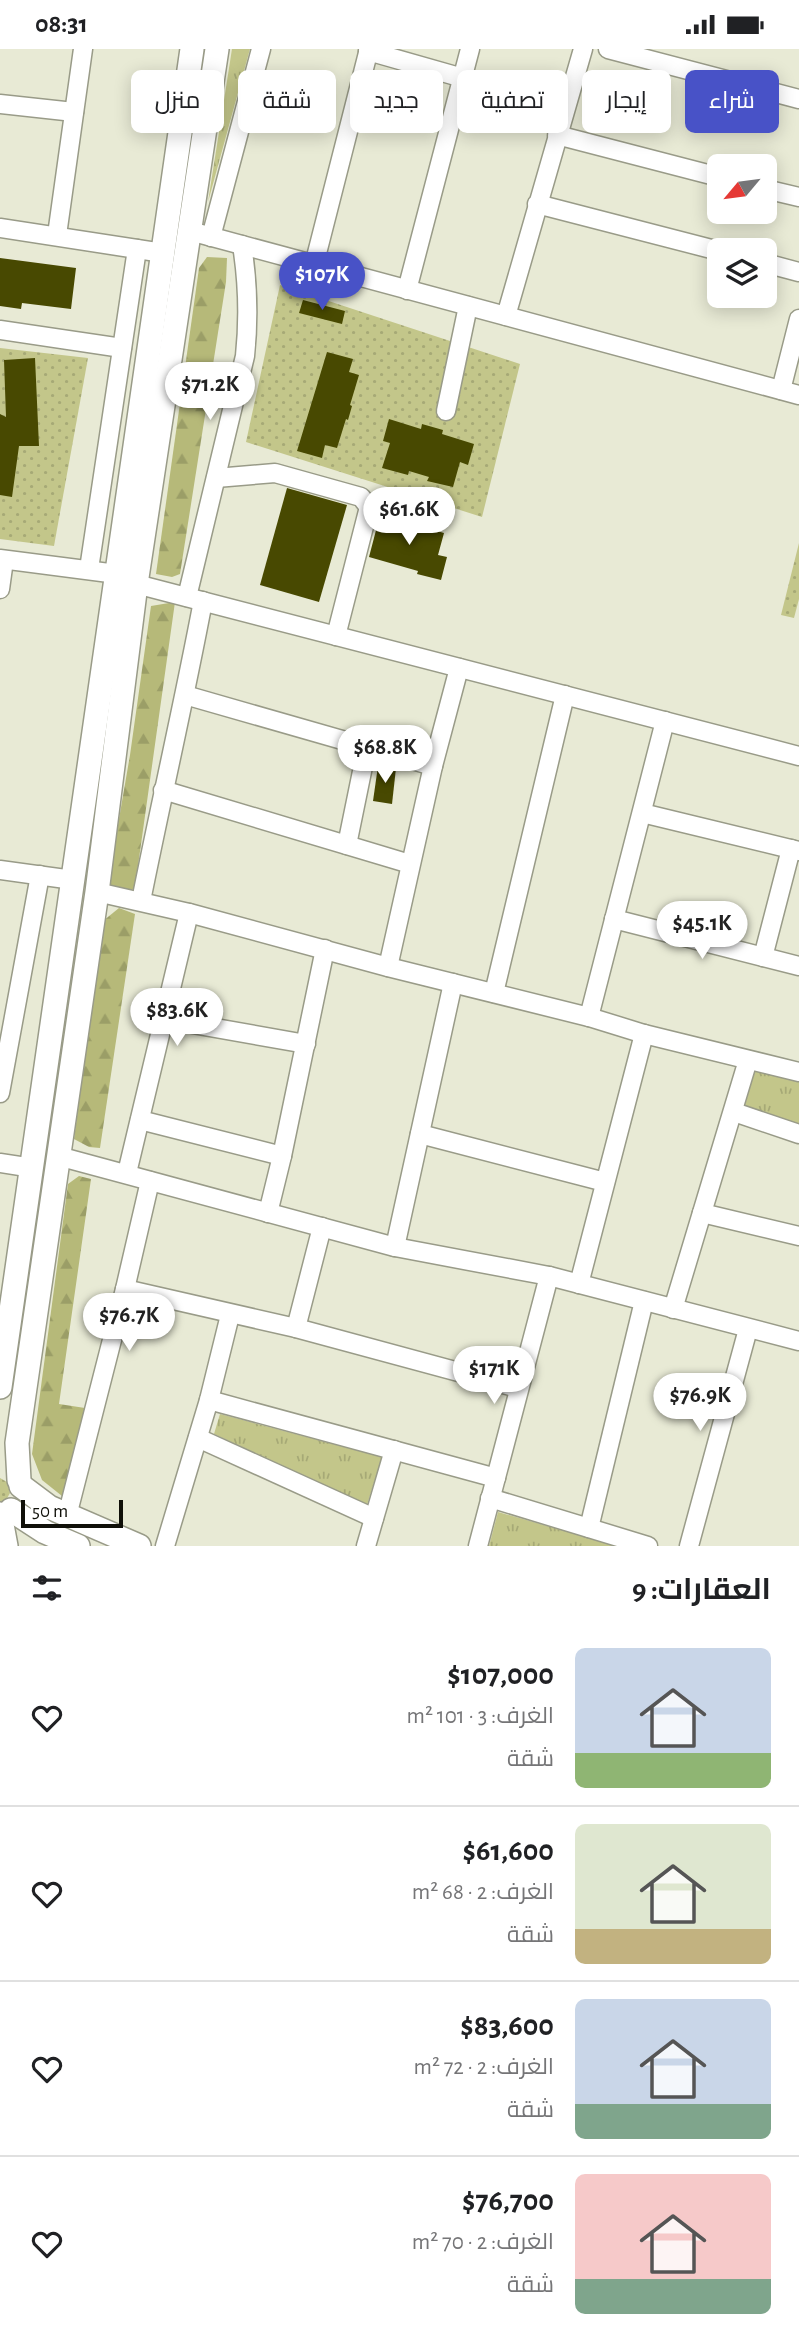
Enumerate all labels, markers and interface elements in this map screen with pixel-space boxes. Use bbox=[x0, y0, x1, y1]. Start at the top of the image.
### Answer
text: 08:31 bbox=[35, 11, 88, 37]
chip: منزل bbox=[131, 70, 224, 133]
chip: شقة bbox=[238, 70, 336, 133]
chip: جديد bbox=[350, 70, 443, 133]
chip: تصفية bbox=[457, 70, 568, 133]
chip: إيجار bbox=[582, 70, 671, 133]
chip: شراء bbox=[685, 70, 779, 133]
north arrow bbox=[707, 154, 777, 224]
map controls bbox=[707, 154, 777, 308]
button: layers bbox=[707, 238, 777, 308]
pin: $107K bbox=[273, 253, 371, 312]
text: $107K bbox=[295, 263, 349, 286]
pin: $71.2K bbox=[153, 363, 267, 422]
text: $71.2K bbox=[181, 373, 239, 396]
pin: $61.6K bbox=[352, 487, 466, 547]
text: $61.6K bbox=[379, 498, 439, 521]
pin: $68.8K bbox=[328, 725, 442, 785]
text: $68.8K bbox=[354, 736, 416, 759]
pin: $45.1K bbox=[645, 901, 759, 961]
text: $45.1K bbox=[673, 912, 731, 935]
pin: $83.6K bbox=[120, 989, 234, 1048]
text: $83.6K bbox=[146, 999, 208, 1022]
pin: $76.7K bbox=[72, 1293, 186, 1353]
text: $76.7K bbox=[99, 1304, 159, 1327]
pin: $171K bbox=[445, 1347, 543, 1406]
text: $171K bbox=[469, 1357, 519, 1380]
pin: $76.9K bbox=[643, 1373, 757, 1433]
text: $76.9K bbox=[669, 1384, 731, 1407]
scale bar bbox=[21, 1497, 122, 1529]
text: 50 m bbox=[32, 1502, 68, 1521]
icon: filters bbox=[28, 1569, 66, 1607]
text: العقارات: 9 bbox=[632, 1575, 771, 1605]
text: $107,000 bbox=[447, 1660, 554, 1690]
icon: home bbox=[631, 1676, 715, 1760]
icon: heart bbox=[28, 1699, 66, 1737]
text: الغرف: 3 · 101 m² bbox=[407, 1705, 554, 1728]
text: شقة bbox=[507, 1748, 554, 1771]
text: $61,600 bbox=[463, 1836, 554, 1866]
icon: home bbox=[631, 1852, 715, 1936]
icon: heart bbox=[28, 1875, 66, 1913]
text: الغرف: 2 · 68 m² bbox=[412, 1881, 554, 1904]
text: شقة bbox=[507, 1924, 554, 1947]
text: $83,600 bbox=[460, 2011, 554, 2041]
icon: home bbox=[631, 2027, 715, 2111]
icon: heart bbox=[28, 2050, 66, 2088]
text: الغرف: 2 · 72 m² bbox=[414, 2056, 554, 2079]
text: شقة bbox=[507, 2099, 554, 2122]
text: $76,700 bbox=[462, 2186, 554, 2216]
icon: home bbox=[631, 2202, 715, 2286]
icon: heart bbox=[28, 2225, 66, 2263]
text: الغرف: 2 · 70 m² bbox=[412, 2231, 554, 2254]
text: شقة bbox=[507, 2274, 554, 2297]

